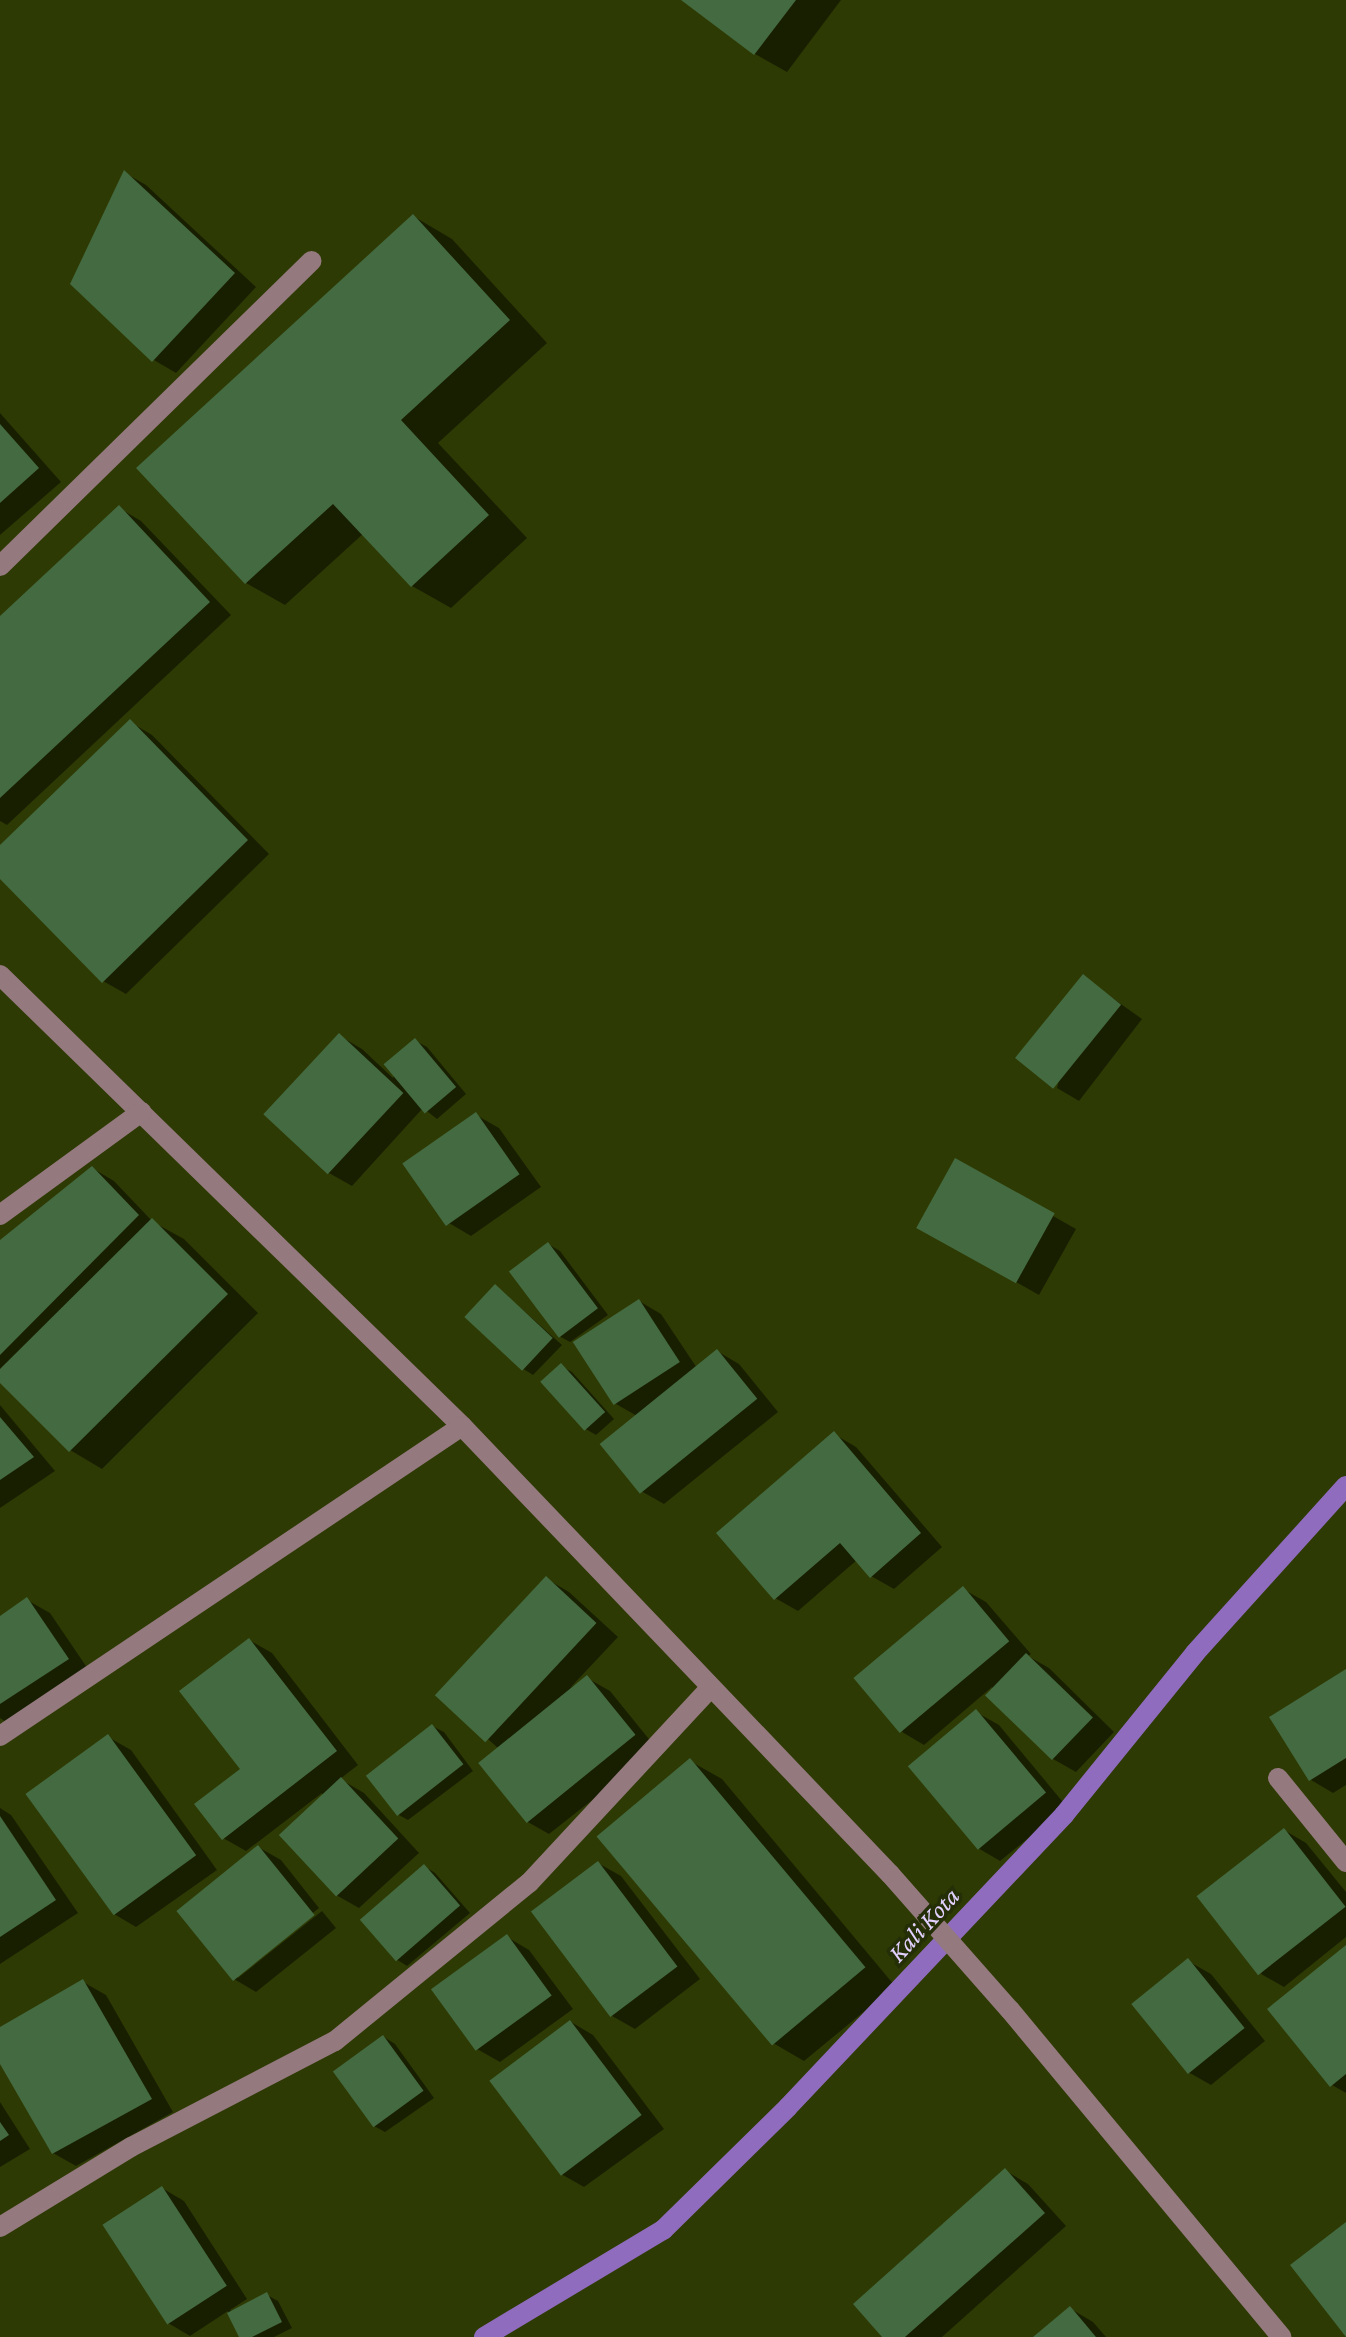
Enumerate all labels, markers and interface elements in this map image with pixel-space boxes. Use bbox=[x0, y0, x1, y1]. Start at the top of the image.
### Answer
water label: Kali Kota bbox=[882, 1881, 966, 1969]

